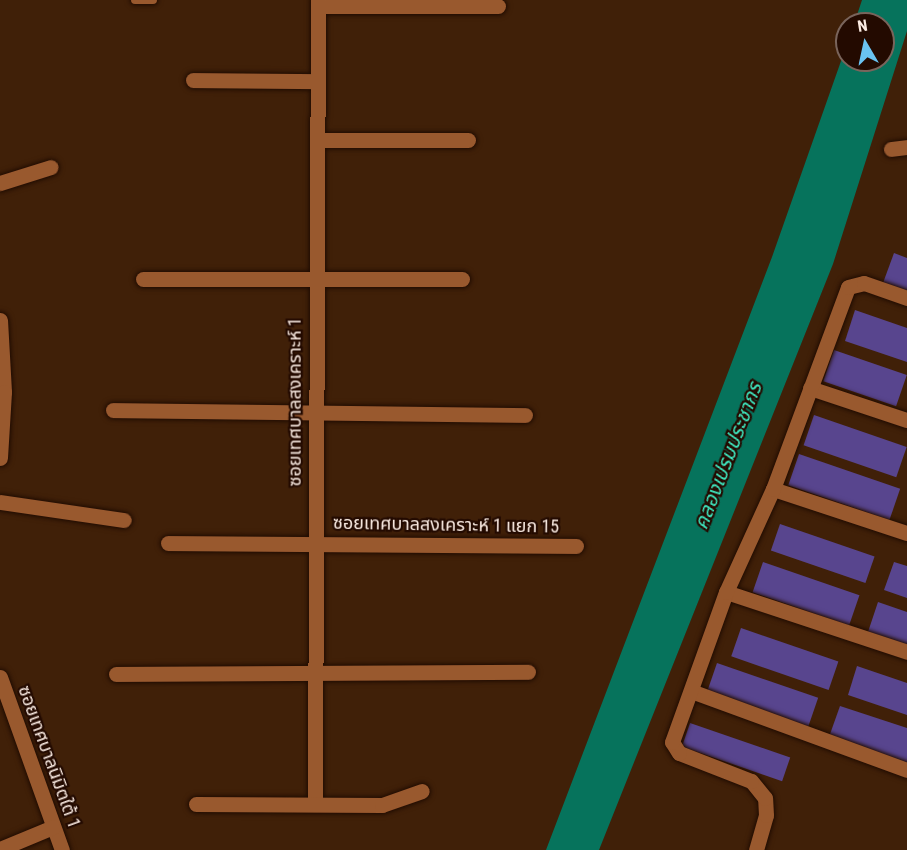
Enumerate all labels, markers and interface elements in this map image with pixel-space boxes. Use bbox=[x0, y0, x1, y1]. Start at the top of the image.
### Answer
north arrow bbox=[835, 12, 895, 72]
text: N bbox=[856, 16, 869, 36]
street label: ซอยเทศบาลสงเคราะห์ 1 bbox=[284, 318, 306, 486]
water label: คลองเปรมประชากร bbox=[689, 379, 767, 533]
street label: ซอยเทศบาลสงเคราะห์ 1 แยก 15 bbox=[333, 512, 559, 538]
street label: ซอยเทศบาลนิมิตใต้ 1 bbox=[13, 683, 85, 831]

